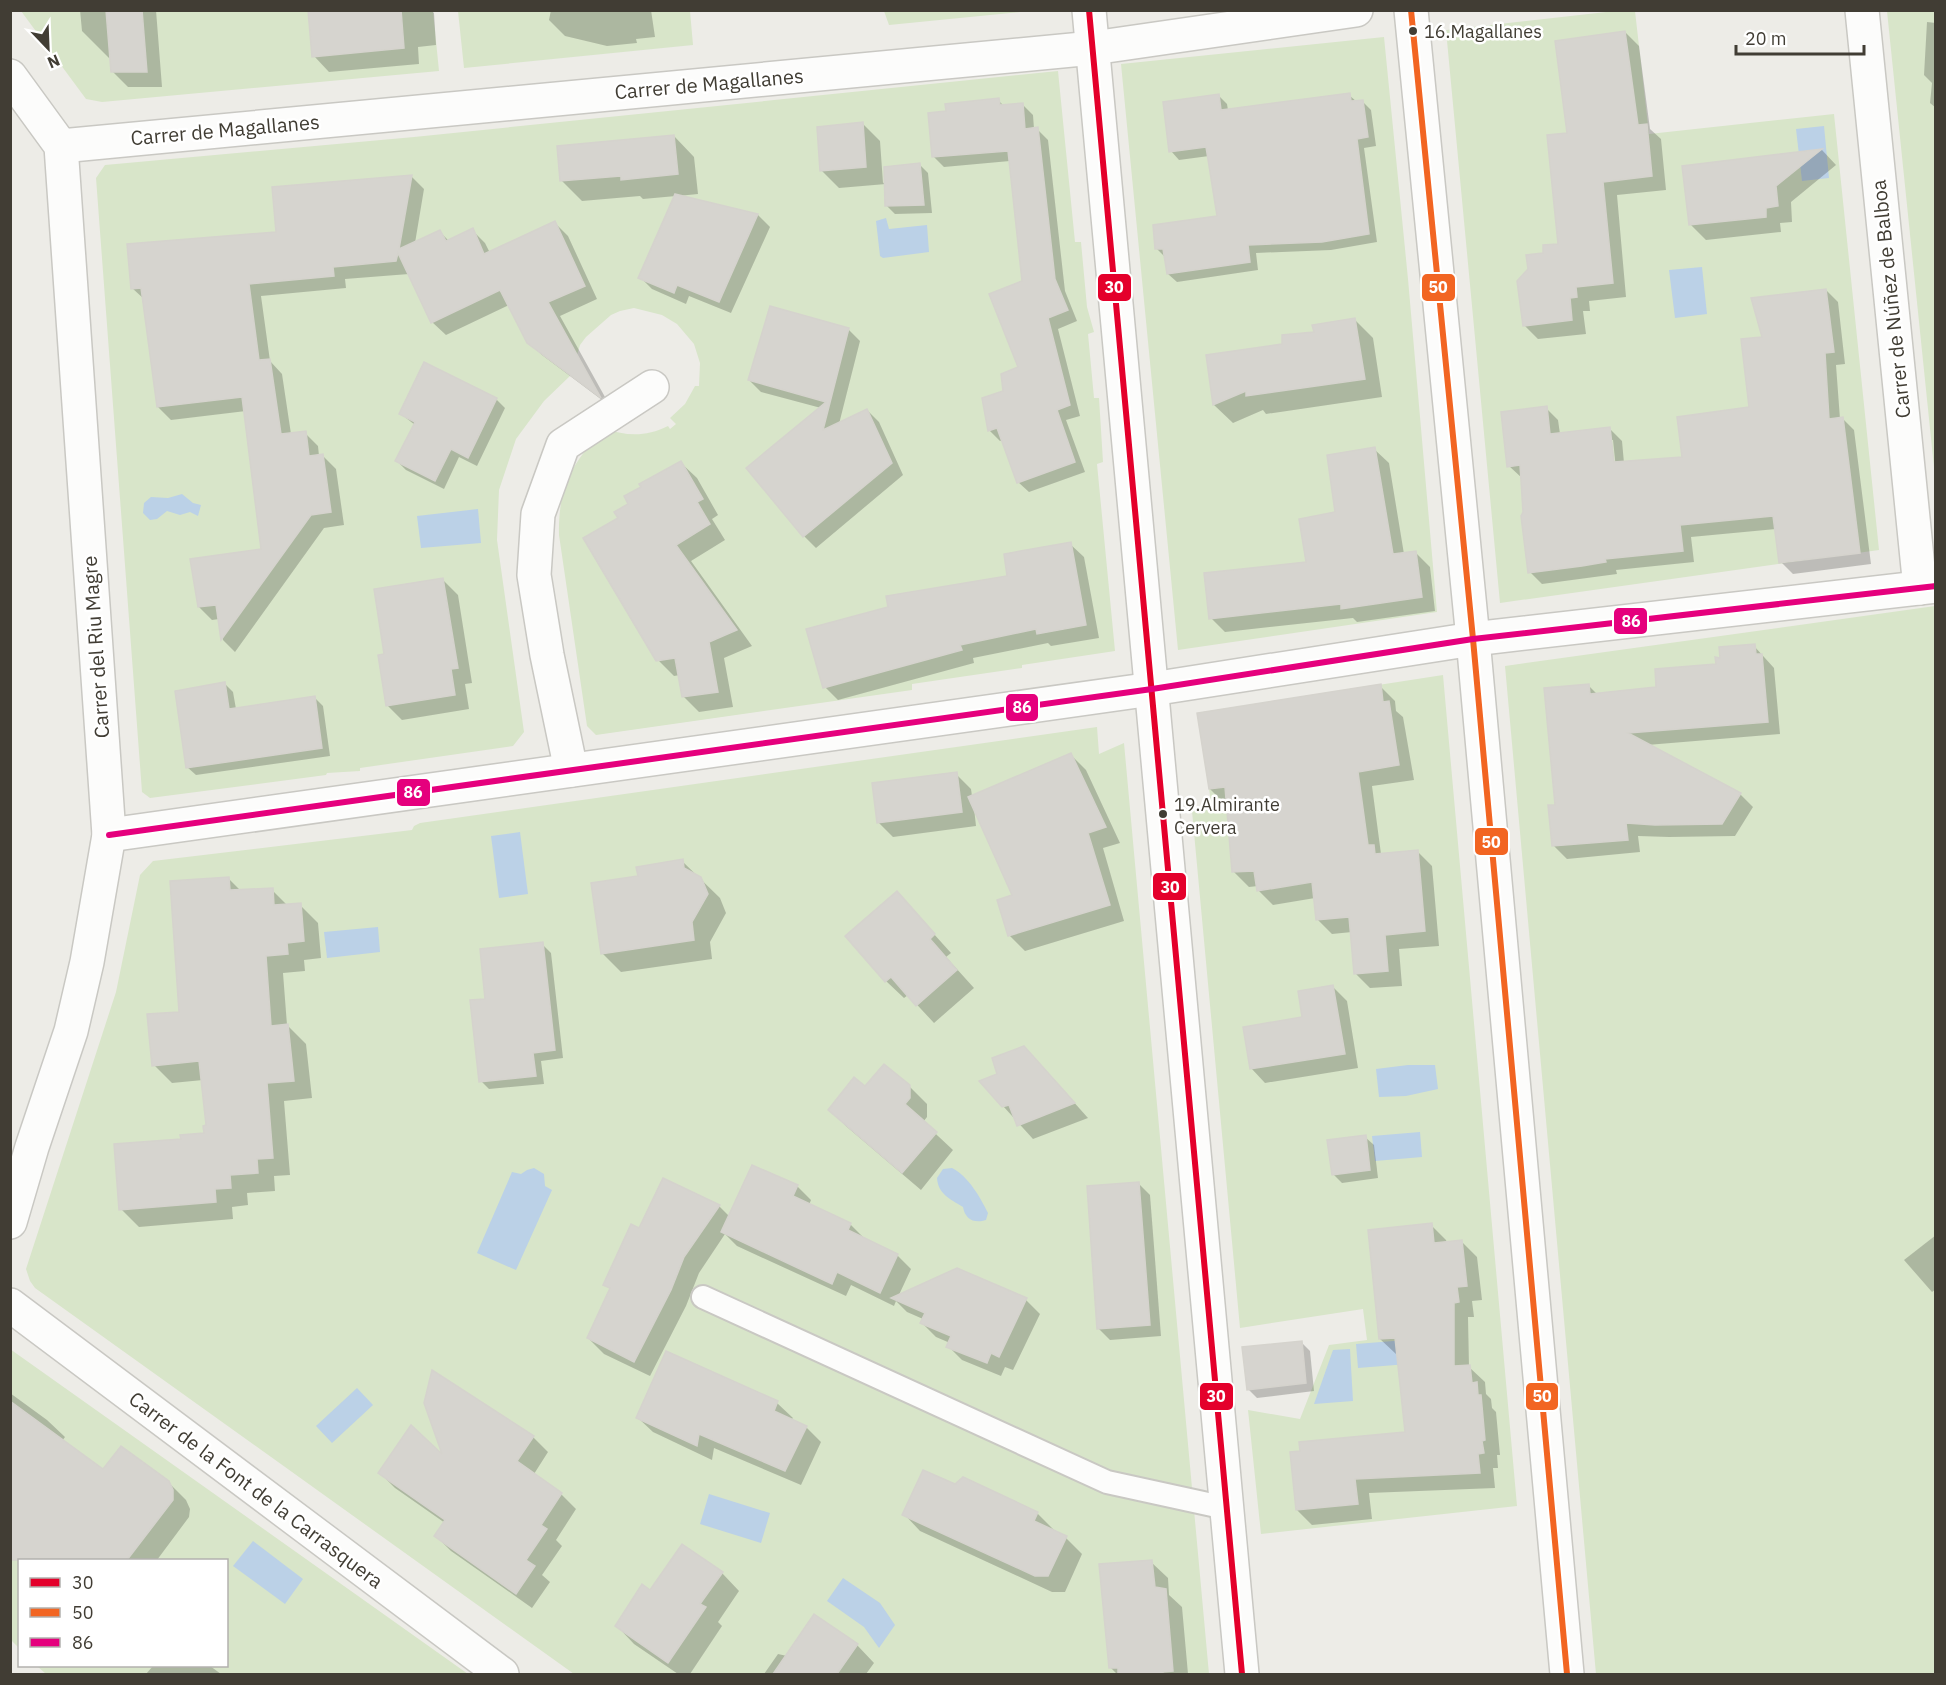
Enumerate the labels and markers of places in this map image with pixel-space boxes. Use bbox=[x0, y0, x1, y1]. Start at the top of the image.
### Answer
place label: 16.Magallanes bbox=[1424, 20, 1542, 43]
marker: 16.Magallanes bbox=[1407, 25, 1419, 37]
place label: 19.Almirante Cervera bbox=[1174, 793, 1280, 839]
marker: 19.Almirante Cervera bbox=[1157, 808, 1169, 820]

